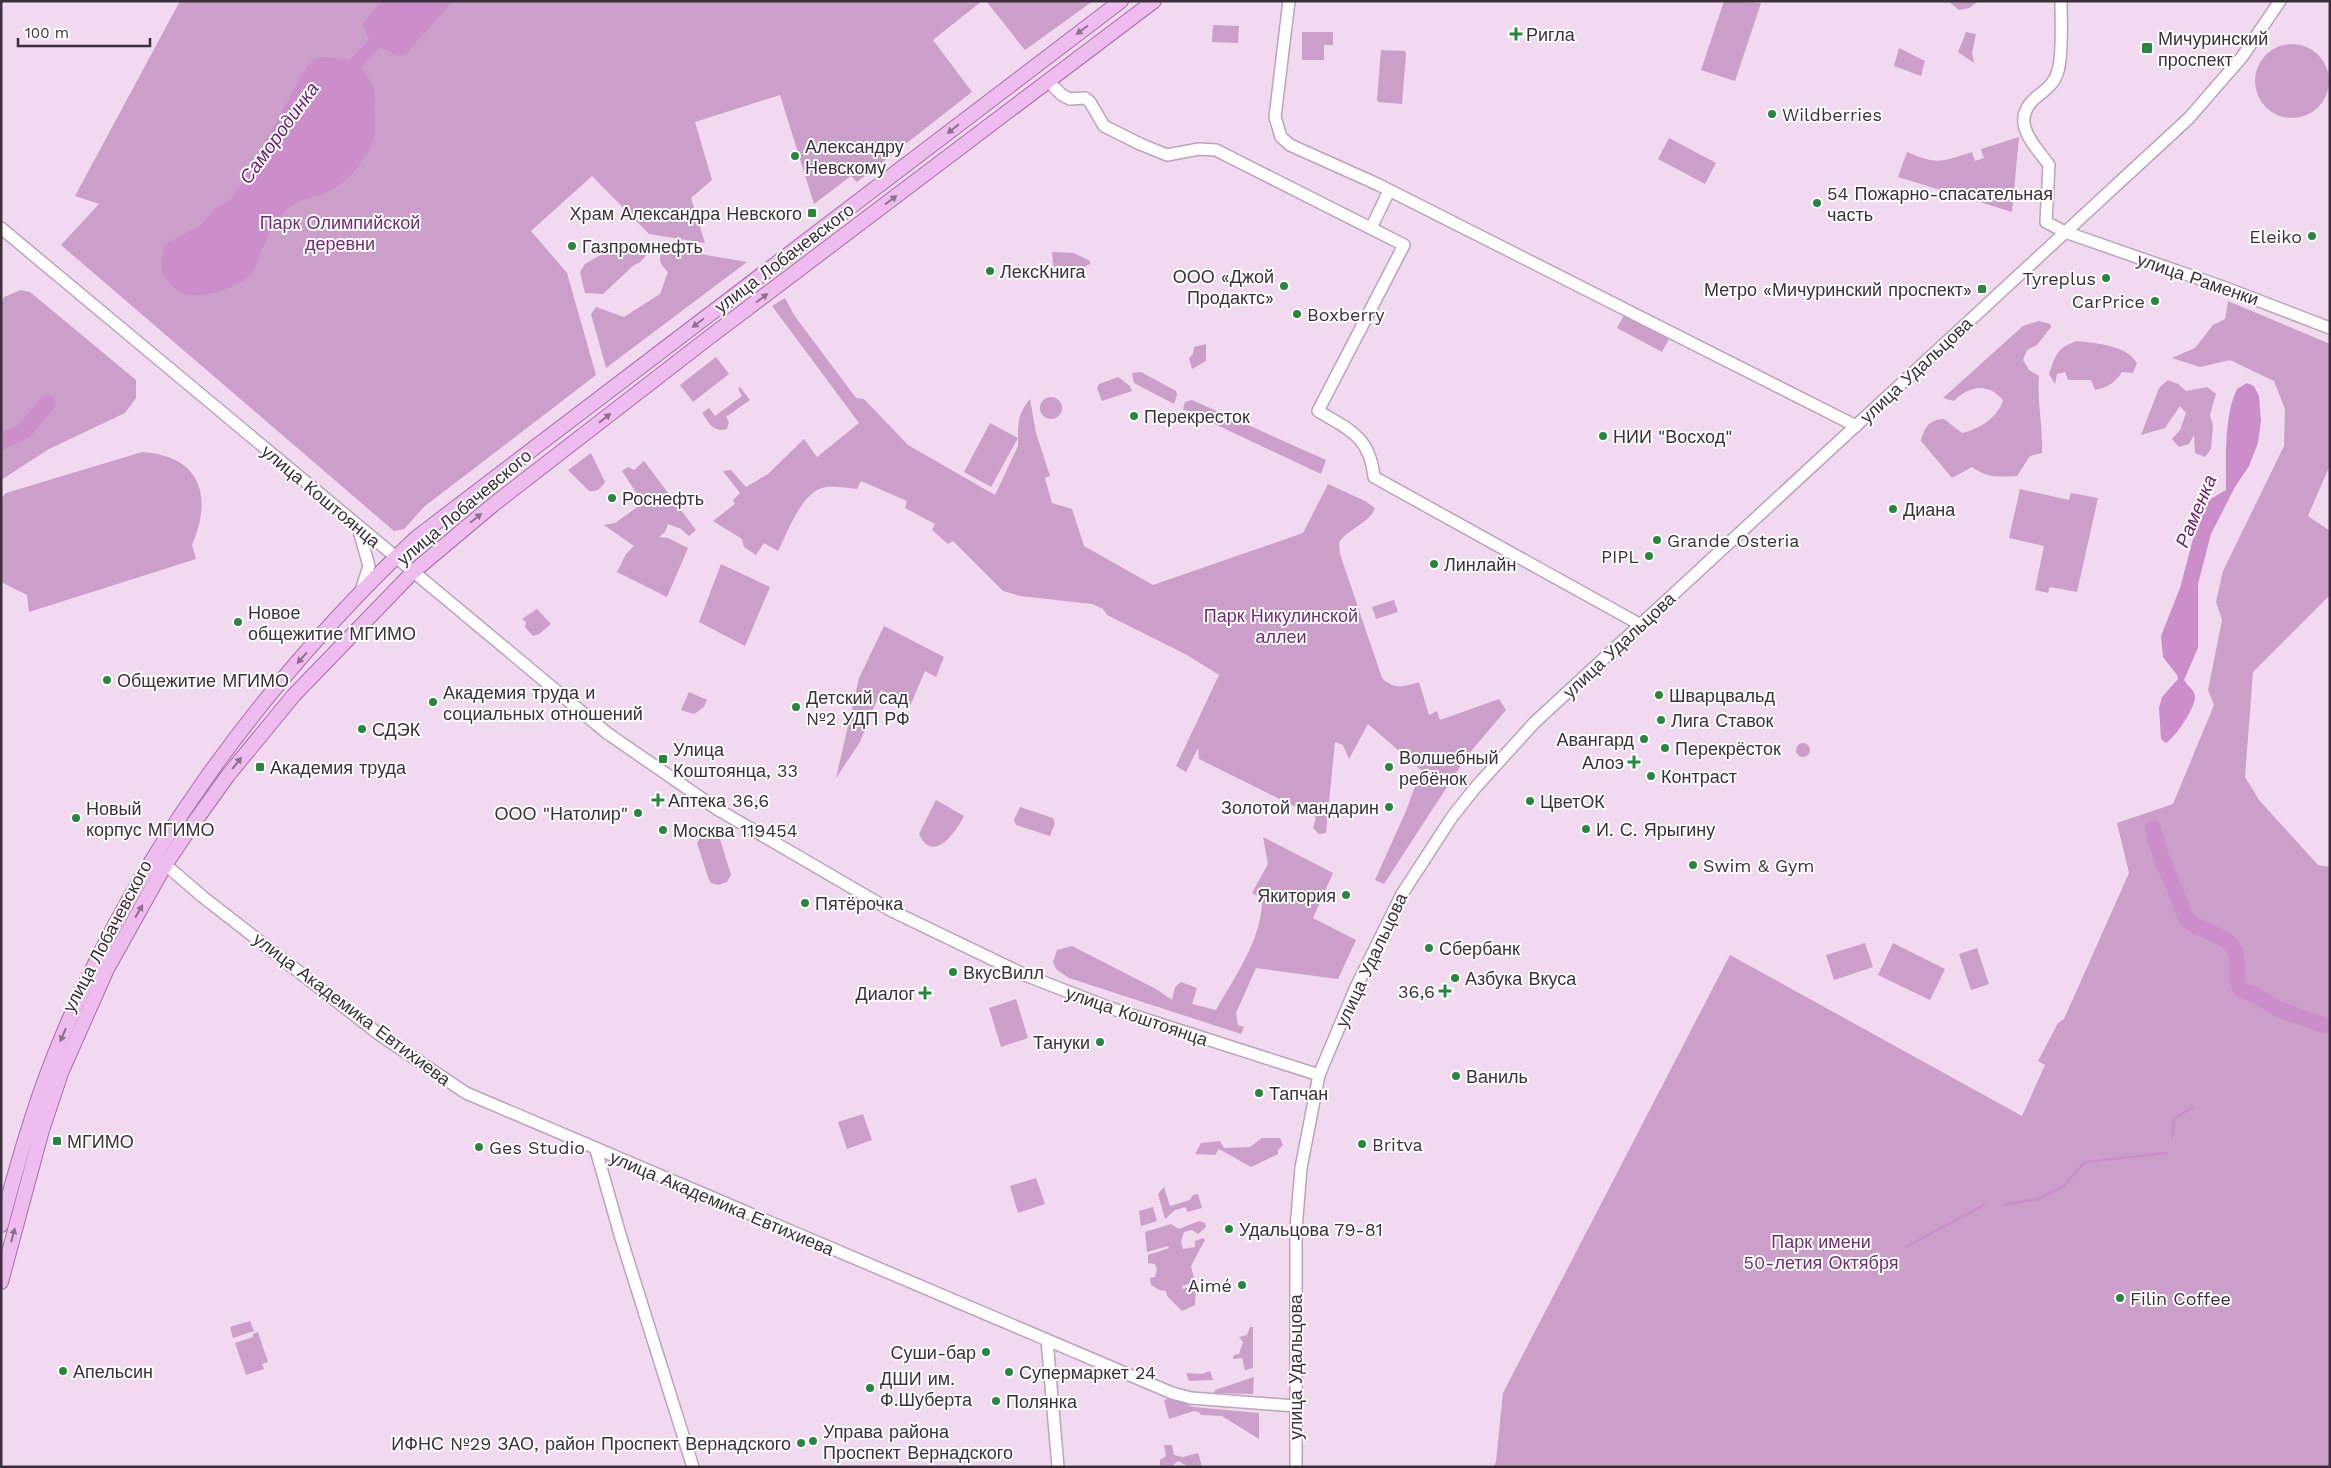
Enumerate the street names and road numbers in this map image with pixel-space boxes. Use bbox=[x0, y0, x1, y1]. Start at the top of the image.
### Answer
street label: улица Лобачевского bbox=[710, 199, 858, 317]
street label: улица Раменки bbox=[2134, 248, 2262, 310]
street label: улица Удальцова bbox=[1856, 312, 1977, 427]
street label: улица Коштоянца bbox=[257, 440, 385, 552]
street label: улица Лобачевского bbox=[393, 445, 535, 569]
street label: улица Удальцова bbox=[1559, 587, 1680, 702]
street label: улица Лобачевского bbox=[58, 856, 156, 1016]
street label: улица Удальцова bbox=[1331, 889, 1412, 1030]
street label: улица Академика Евтихиева bbox=[249, 928, 455, 1091]
street label: улица Коштоянца bbox=[1063, 982, 1212, 1050]
street label: улица Академика Евтихиева bbox=[607, 1146, 838, 1260]
street label: улица Удальцова bbox=[1285, 1293, 1306, 1440]

